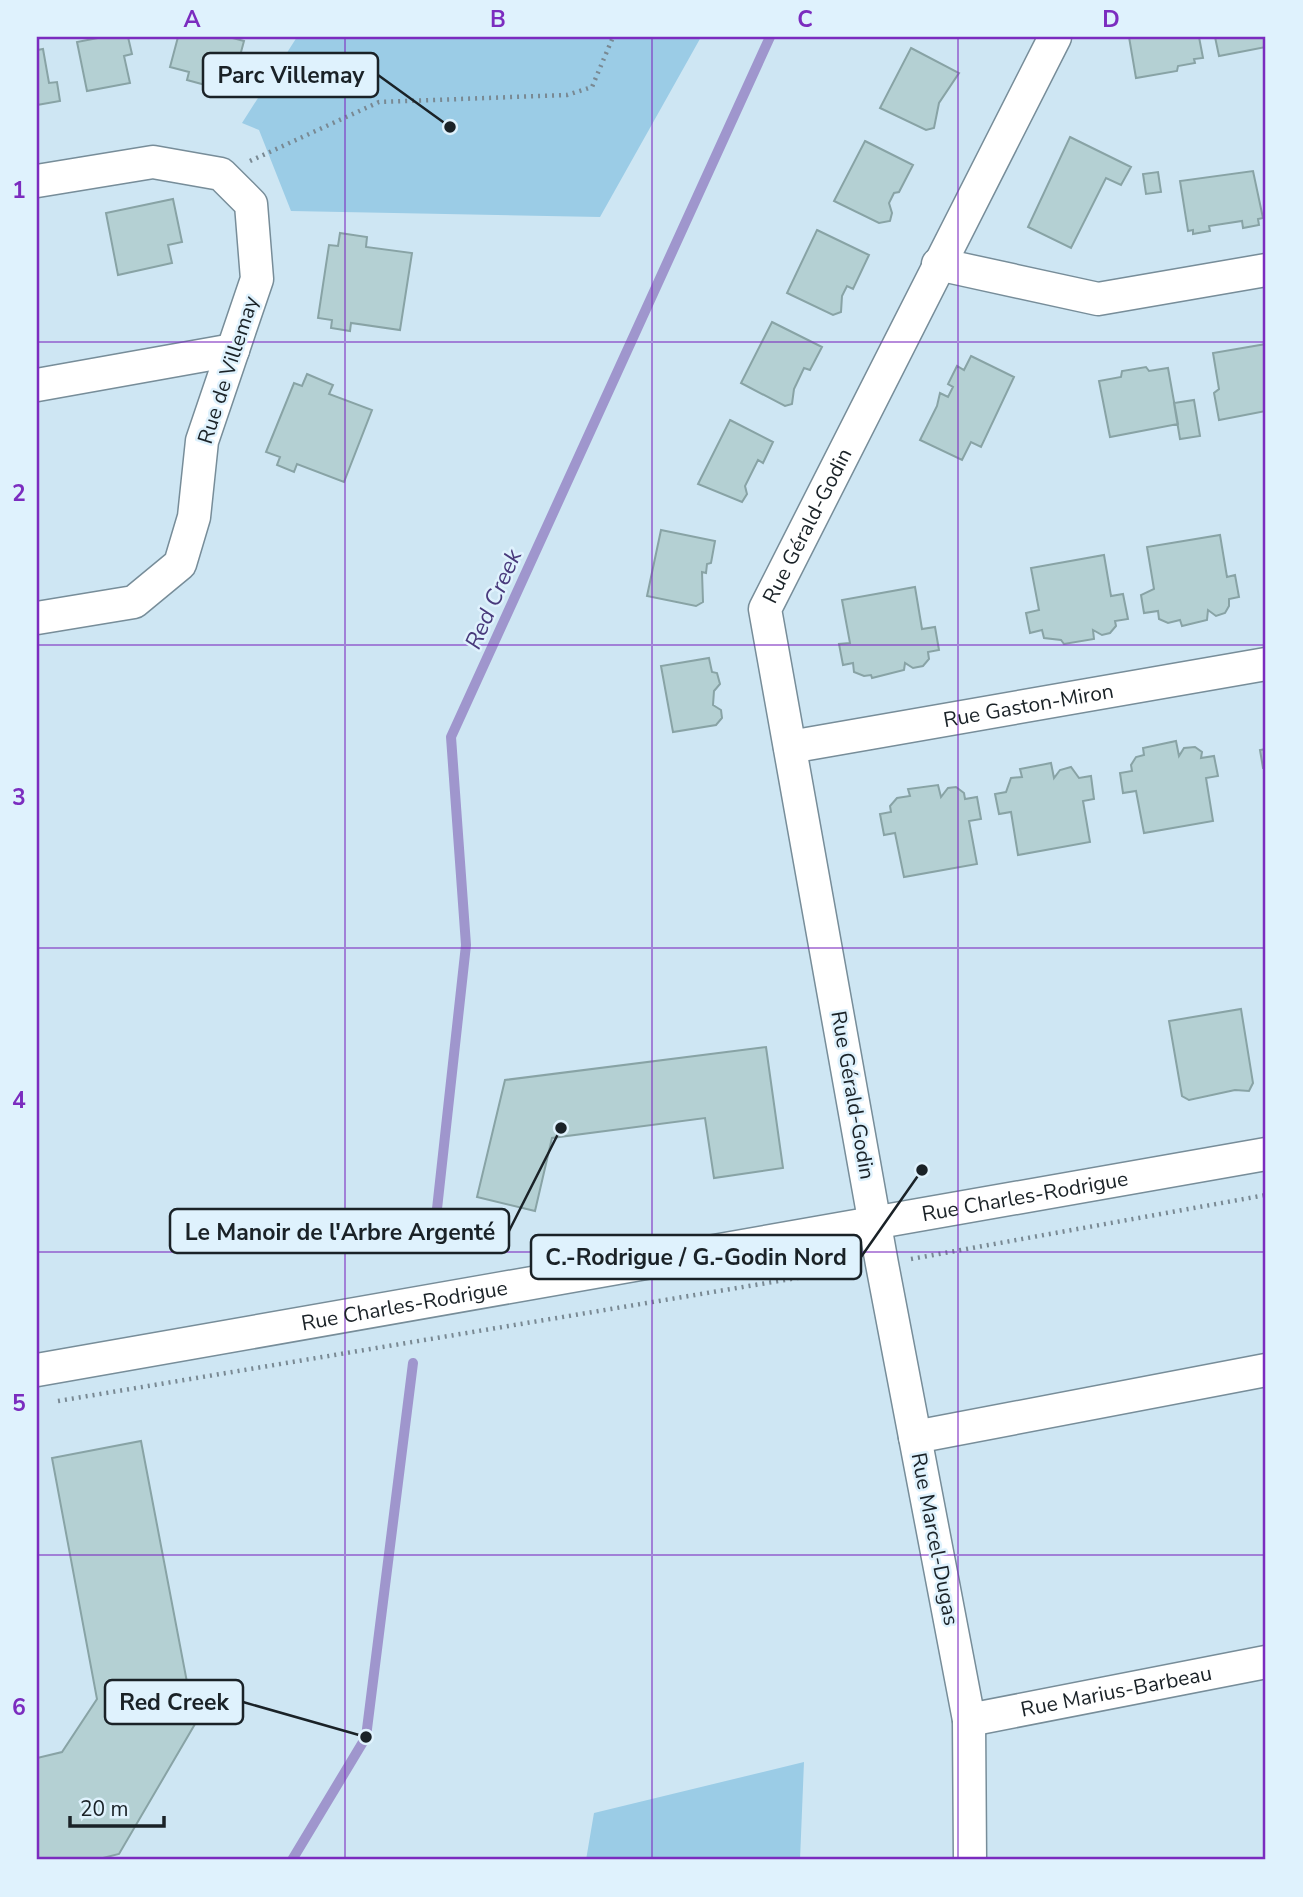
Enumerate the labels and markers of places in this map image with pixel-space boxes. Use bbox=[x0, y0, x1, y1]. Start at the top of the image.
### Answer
callout: Parc Villemay bbox=[203, 53, 378, 97]
callout: Le Manoir de l'Arbre Argenté bbox=[170, 1209, 509, 1253]
callout: C.-Rodrigue / G.-Godin Nord bbox=[531, 1235, 861, 1279]
callout: Red Creek bbox=[105, 1680, 243, 1724]

